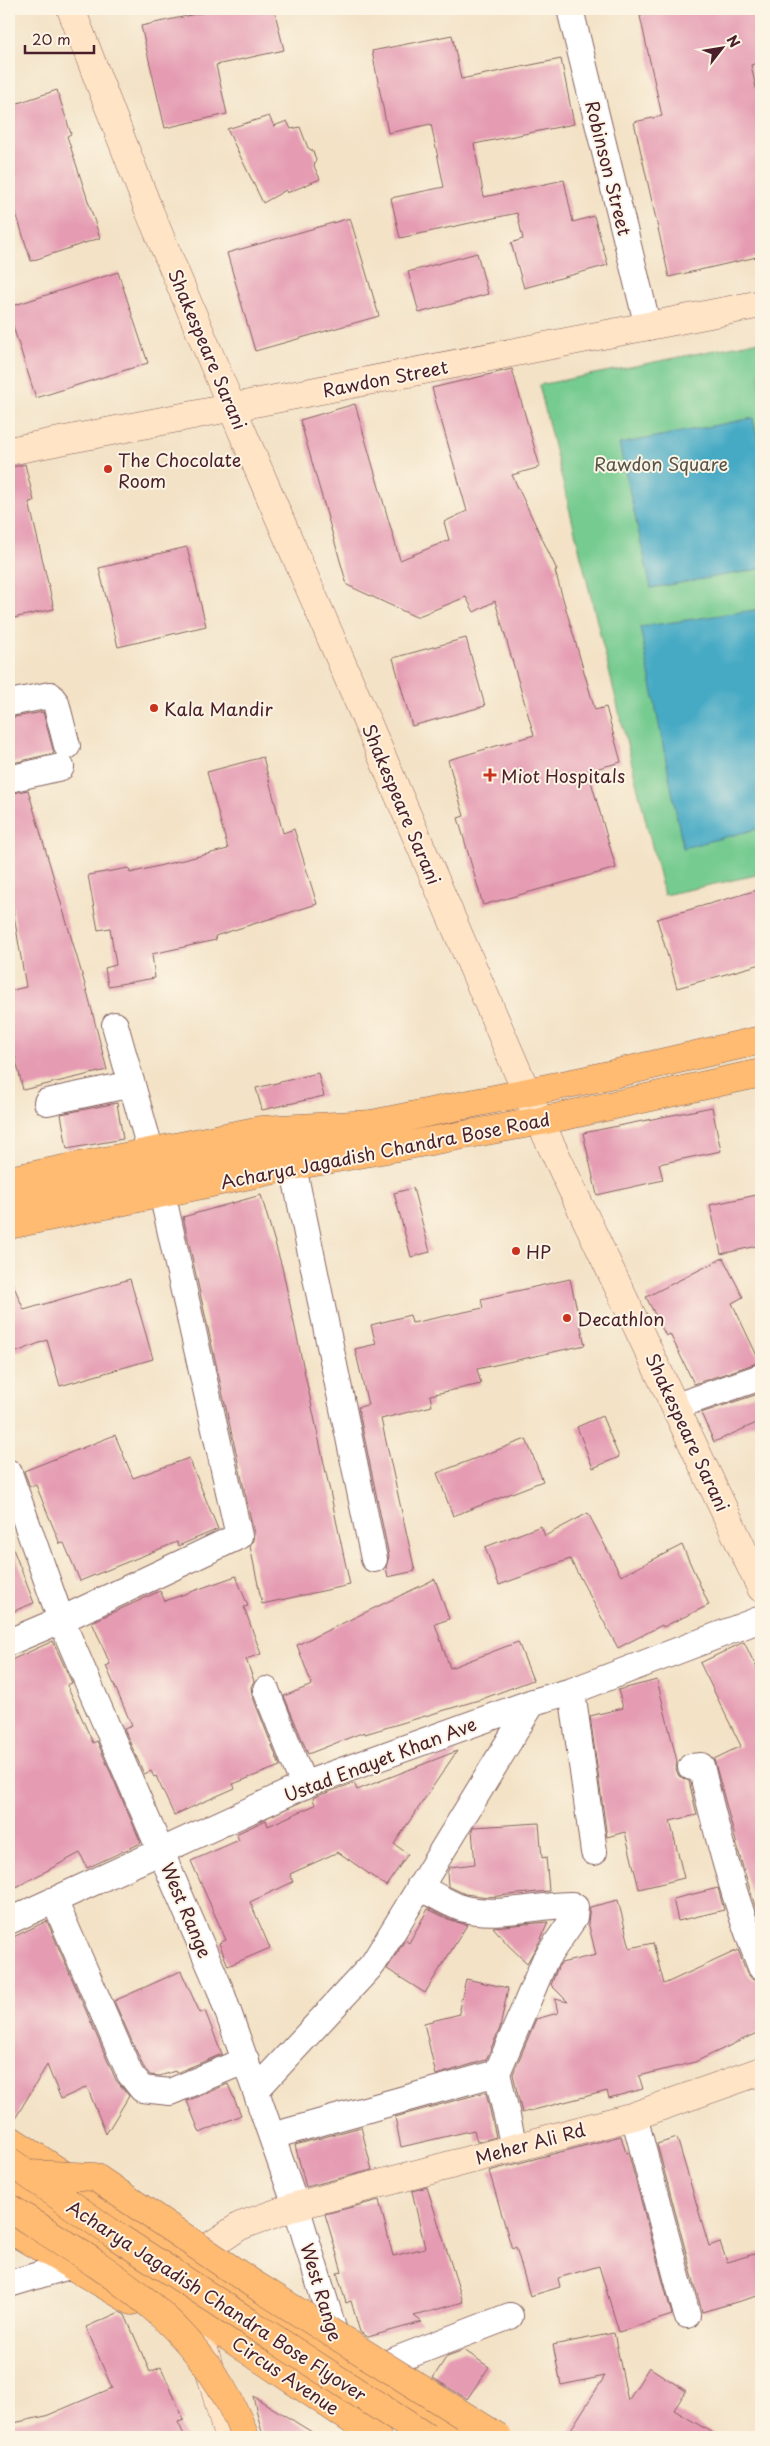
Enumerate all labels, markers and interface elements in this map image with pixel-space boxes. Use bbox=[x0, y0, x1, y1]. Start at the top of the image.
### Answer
scale bar bbox=[25, 22, 94, 54]
north arrow bbox=[698, 22, 748, 72]
text: 20 m bbox=[32, 27, 71, 50]
text: N bbox=[722, 31, 745, 51]
street label: Robinson Street bbox=[579, 98, 639, 238]
street label: Shakespeare Sarani bbox=[162, 264, 254, 434]
street label: Rawdon Street bbox=[320, 353, 450, 403]
place label: The Chocolate Room bbox=[118, 446, 241, 494]
park label: Rawdon Square bbox=[594, 450, 728, 477]
marker: The Chocolate Room bbox=[102, 463, 114, 475]
place label: Kala Mandir bbox=[164, 695, 274, 722]
marker: Kala Mandir bbox=[148, 702, 160, 714]
street label: Shakespeare Sarani bbox=[356, 719, 448, 889]
place label: Miot Hospitals bbox=[501, 762, 625, 789]
marker: Miot Hospitals bbox=[483, 768, 497, 782]
street label: Acharya Jagadish Chandra Bose Road bbox=[218, 1105, 552, 1195]
place label: HP bbox=[526, 1238, 551, 1265]
marker: HP bbox=[510, 1245, 522, 1257]
place label: Decathlon bbox=[577, 1305, 665, 1332]
marker: Decathlon bbox=[561, 1312, 573, 1324]
street label: Shakespeare Sarani bbox=[639, 1348, 737, 1516]
street label: Ustad Enayet Khan Ave bbox=[280, 1710, 480, 1808]
street label: West Range bbox=[155, 1858, 219, 1962]
street label: Meher Ali Rd bbox=[472, 2115, 588, 2171]
street label: Acharya Jagadish Chandra Bose Flyover bbox=[62, 2193, 373, 2408]
street label: West Range bbox=[294, 2240, 350, 2345]
street label: Circus Avenue bbox=[227, 2329, 345, 2421]

